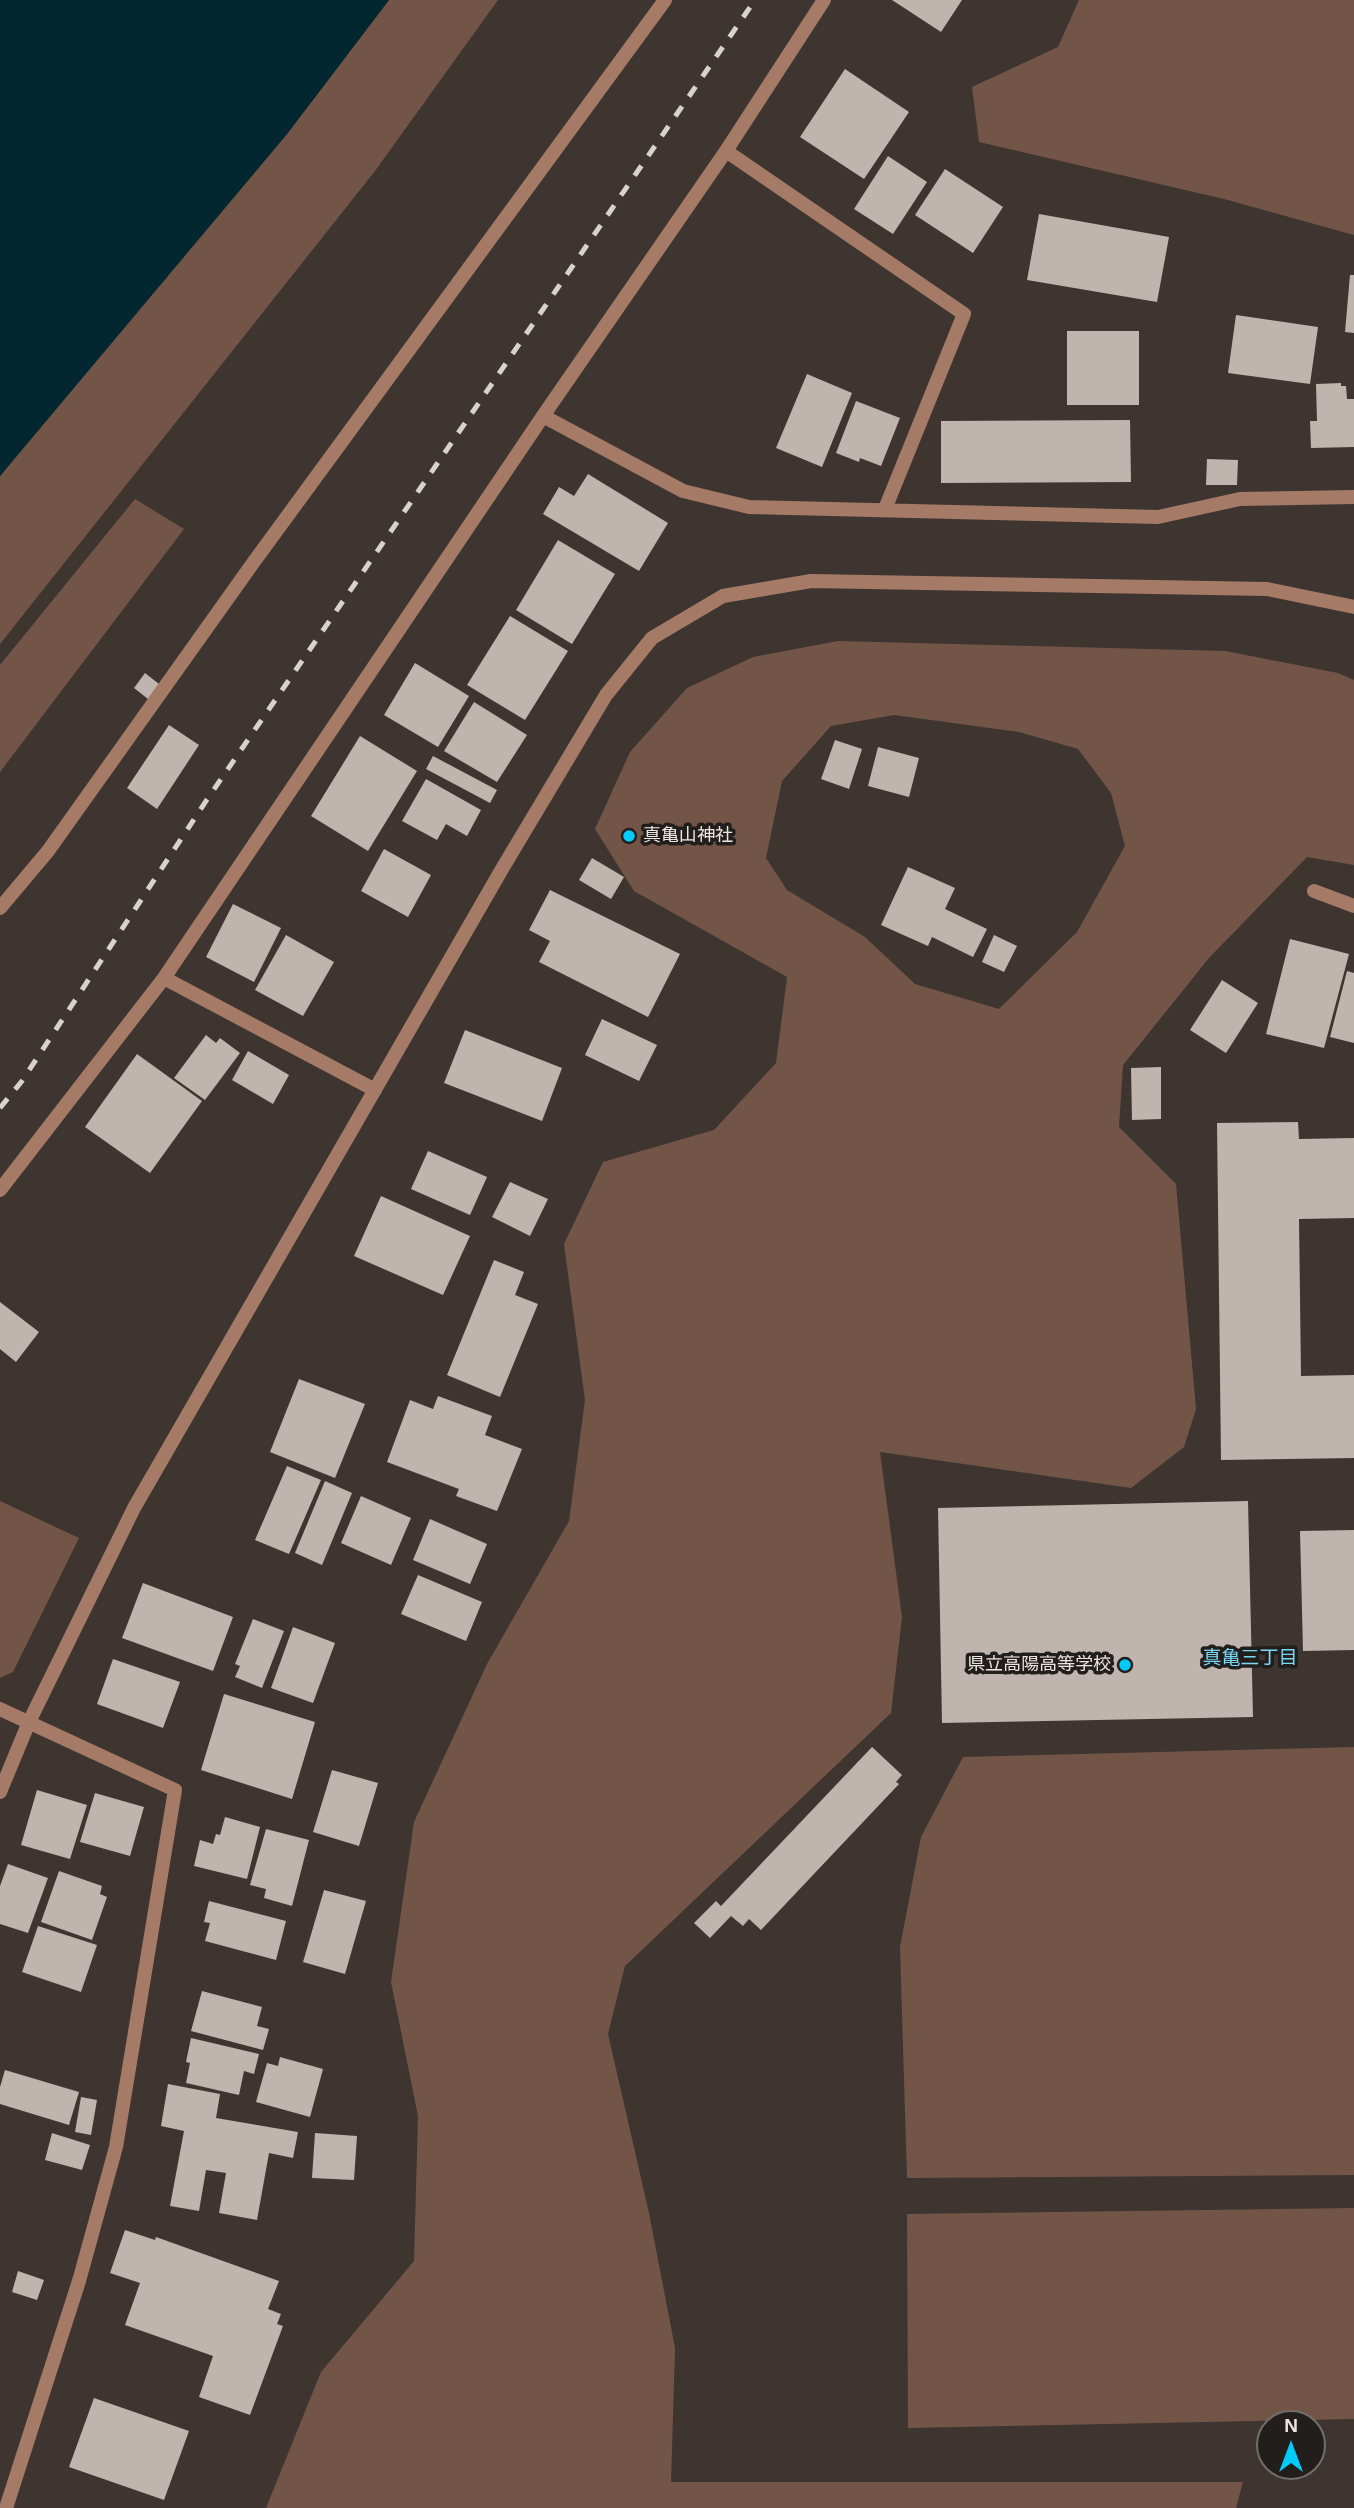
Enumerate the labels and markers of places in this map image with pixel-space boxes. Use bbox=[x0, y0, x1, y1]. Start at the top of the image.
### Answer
place label: 真亀山神社 bbox=[643, 825, 733, 847]
marker: 真亀山神社 bbox=[621, 828, 637, 844]
place label: 県立高陽高等学校 bbox=[967, 1654, 1111, 1676]
marker: 県立高陽高等学校 bbox=[1117, 1657, 1133, 1673]

